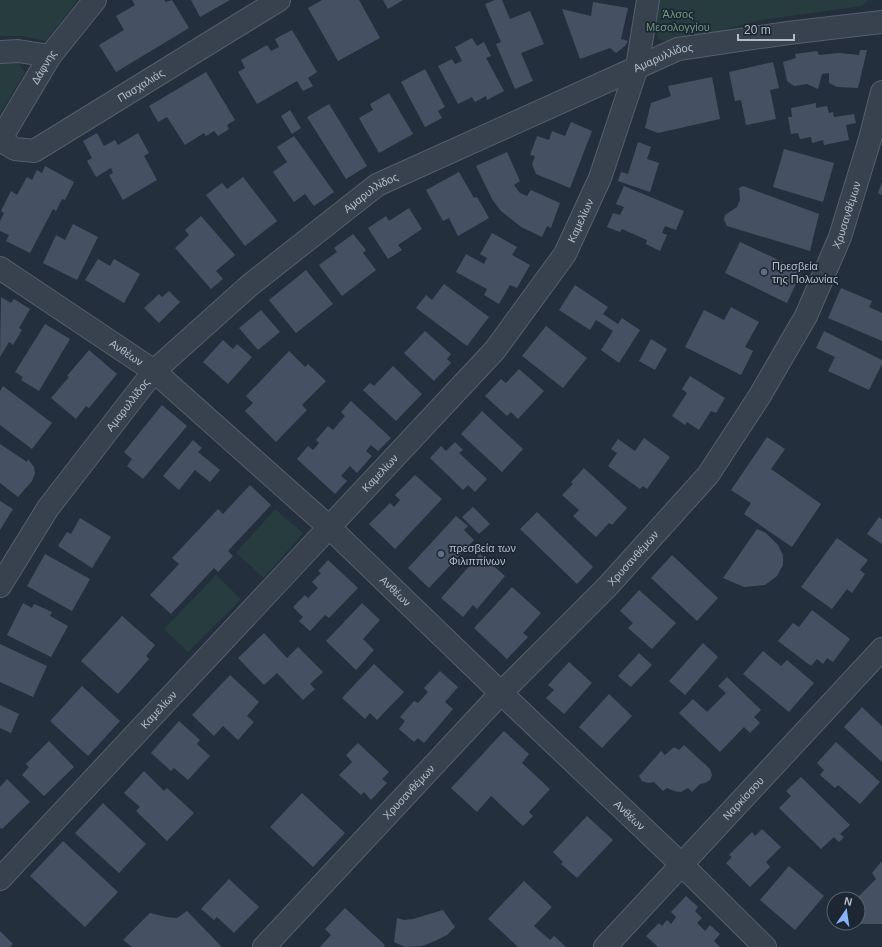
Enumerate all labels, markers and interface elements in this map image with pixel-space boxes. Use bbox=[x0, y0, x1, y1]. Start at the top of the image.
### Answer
park label: Άλσος Μεσολογγίου bbox=[646, 8, 710, 33]
scale bar bbox=[738, 16, 794, 42]
text: 20 m bbox=[744, 23, 771, 37]
street label: Αμαρυλλίδος bbox=[632, 41, 694, 74]
street label: Δάφνης bbox=[29, 47, 59, 86]
street label: Πασχαλιάς bbox=[115, 66, 166, 104]
street label: Αμαρυλλίδος bbox=[341, 170, 400, 215]
street label: Χρυσανθέμων bbox=[830, 179, 863, 250]
street label: Καμελίων bbox=[565, 196, 596, 244]
place label: Πρεσβεία της Πολωνίας bbox=[772, 260, 838, 285]
marker: Πρεσβεία της Πολωνίας bbox=[759, 267, 769, 277]
street label: Ανθέων bbox=[107, 337, 146, 368]
street label: Αμαρυλλίδος bbox=[104, 376, 152, 434]
street label: Καμελίων bbox=[359, 451, 401, 494]
street label: Χρυσανθέμων bbox=[605, 528, 661, 588]
place label: πρεσβεία των Φιλιππίνων bbox=[449, 542, 516, 567]
marker: πρεσβεία των Φιλιππίνων bbox=[436, 549, 446, 559]
street label: Ανθέων bbox=[378, 574, 414, 609]
street label: Καμελίων bbox=[138, 688, 179, 731]
street label: Χρυσανθέμων bbox=[380, 762, 437, 822]
street label: Ναρκίσσου bbox=[720, 774, 766, 822]
street label: Ανθέων bbox=[612, 798, 648, 833]
north arrow bbox=[826, 891, 866, 931]
text: N bbox=[843, 895, 854, 908]

